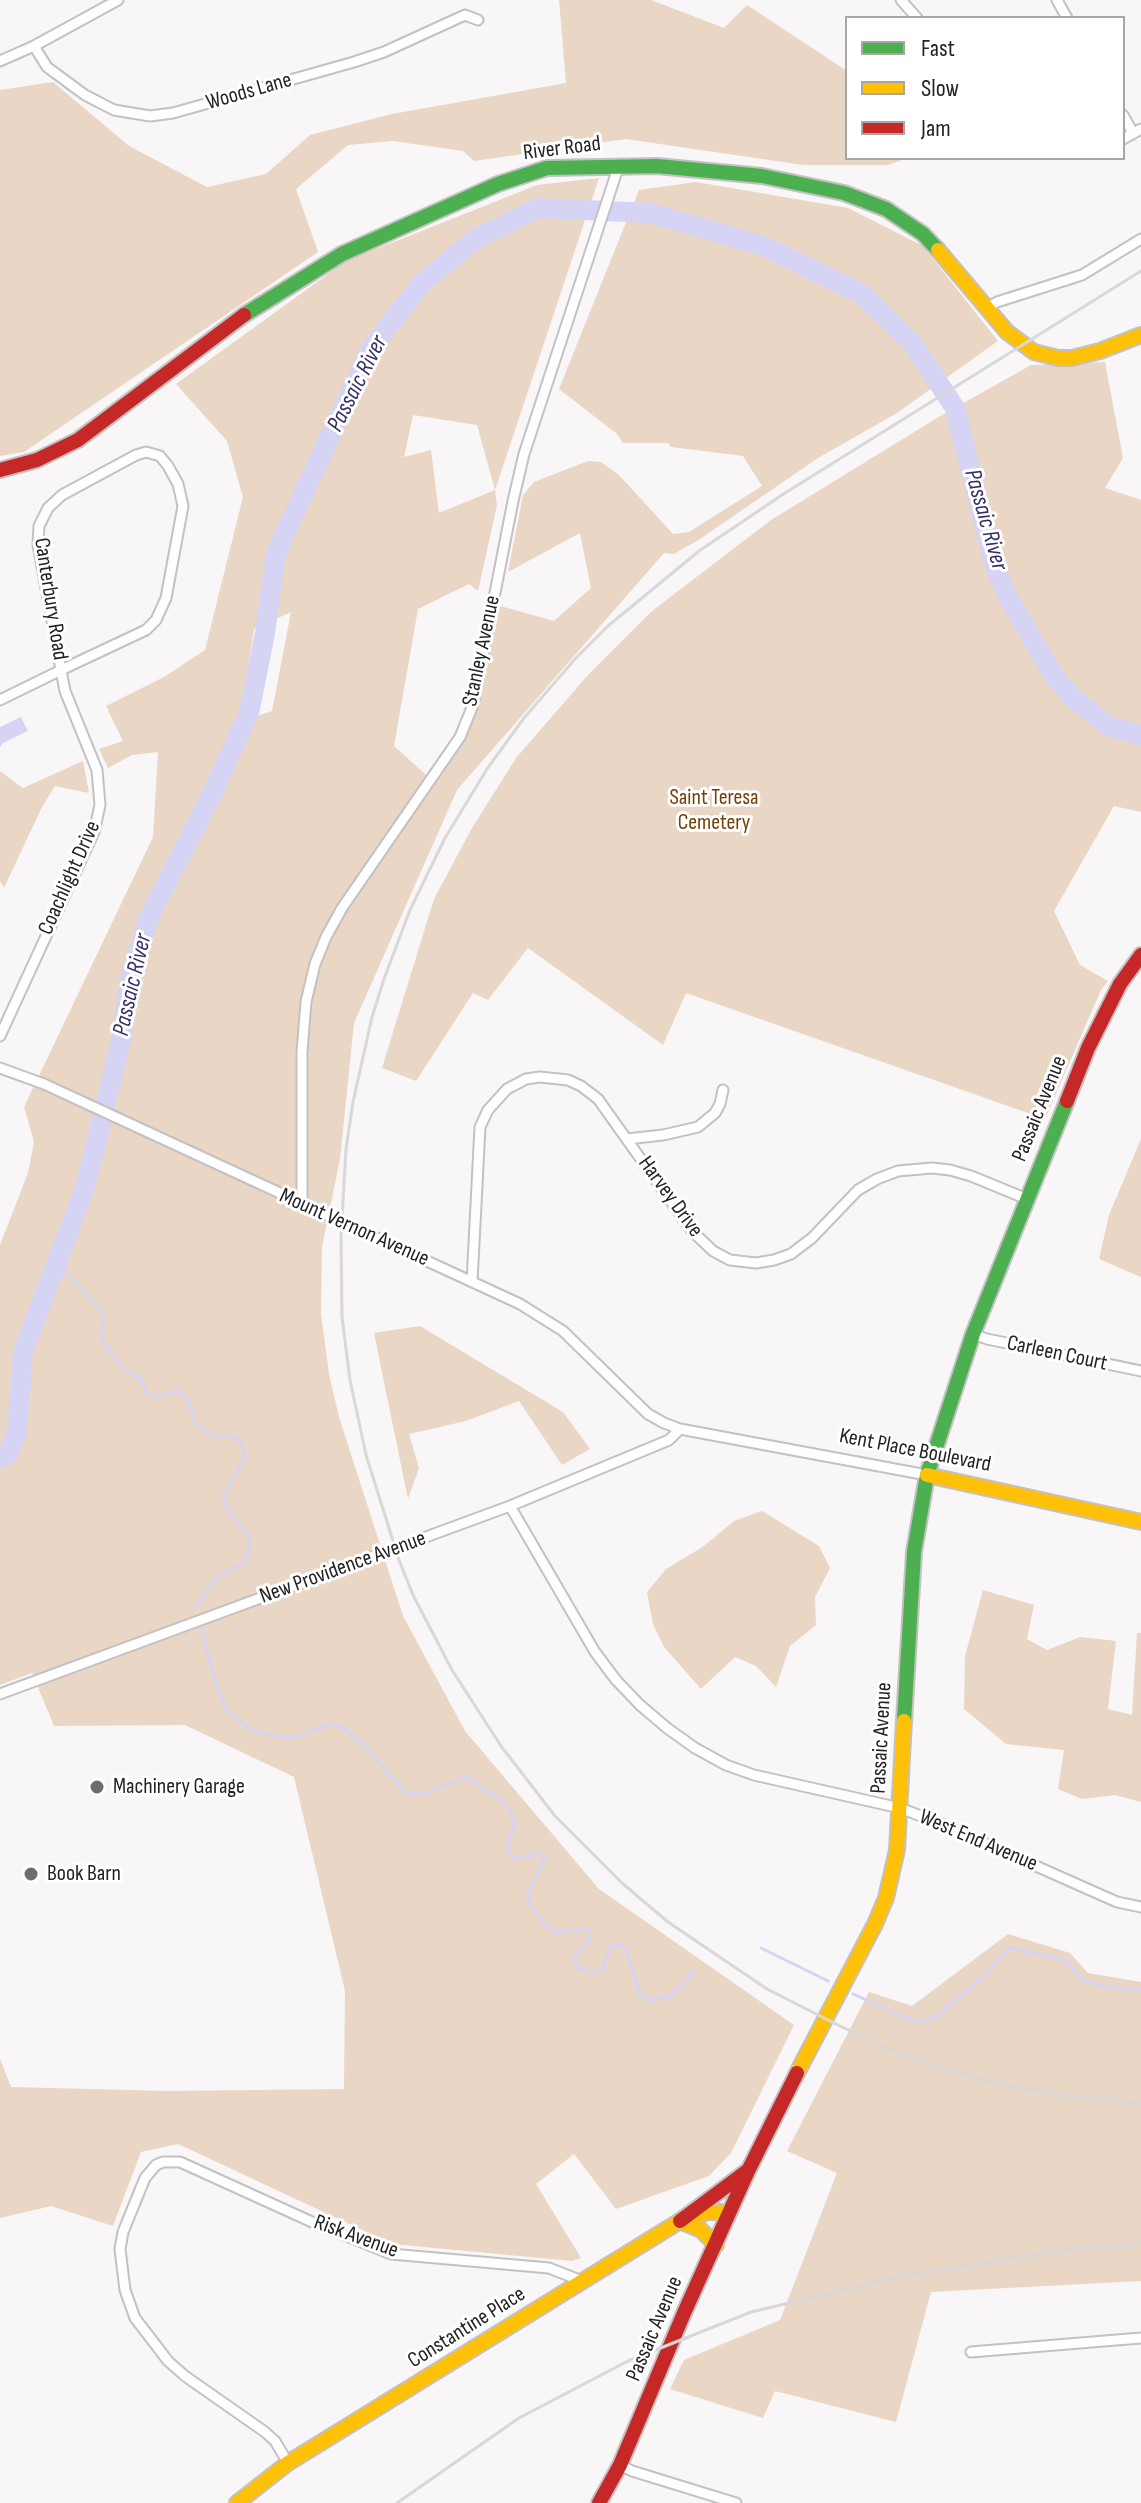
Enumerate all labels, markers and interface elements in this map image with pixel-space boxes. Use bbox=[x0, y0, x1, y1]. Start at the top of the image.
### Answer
legend bbox=[845, 16, 1125, 160]
text: Fast bbox=[921, 34, 955, 63]
street label: Woods Lane bbox=[203, 67, 295, 117]
text: Slow bbox=[921, 74, 959, 103]
text: Jam bbox=[921, 114, 951, 143]
street label: River Road bbox=[522, 131, 602, 167]
water label: Passaic River bbox=[322, 331, 394, 437]
water label: Passaic River bbox=[957, 466, 1013, 574]
street label: Canterbury Road bbox=[27, 536, 73, 662]
street label: Stanley Avenue bbox=[457, 593, 507, 709]
park label: Saint Teresa Cemetery bbox=[669, 785, 759, 836]
street label: Coachlight Drive bbox=[33, 817, 107, 939]
water label: Passaic River bbox=[107, 931, 159, 1039]
street label: Passaic Avenue bbox=[1007, 1052, 1073, 1166]
street label: Harvey Drive bbox=[632, 1151, 708, 1243]
street label: Mount Vernon Avenue bbox=[275, 1183, 433, 1273]
street label: Carleen Court bbox=[1004, 1330, 1110, 1378]
street label: Kent Place Boulevard bbox=[837, 1423, 993, 1479]
street label: New Providence Avenue bbox=[256, 1526, 430, 1610]
street label: Passaic Avenue bbox=[866, 1682, 898, 1794]
place label: Machinery Garage bbox=[113, 1774, 245, 1800]
marker: Machinery Garage bbox=[88, 1778, 106, 1796]
street label: West End Avenue bbox=[915, 1804, 1041, 1878]
place label: Book Barn bbox=[47, 1861, 121, 1887]
marker: Book Barn bbox=[22, 1865, 40, 1883]
street label: Risk Avenue bbox=[310, 2210, 402, 2264]
street label: Passaic Avenue bbox=[621, 2272, 689, 2386]
street label: Constantine Place bbox=[403, 2281, 531, 2375]

